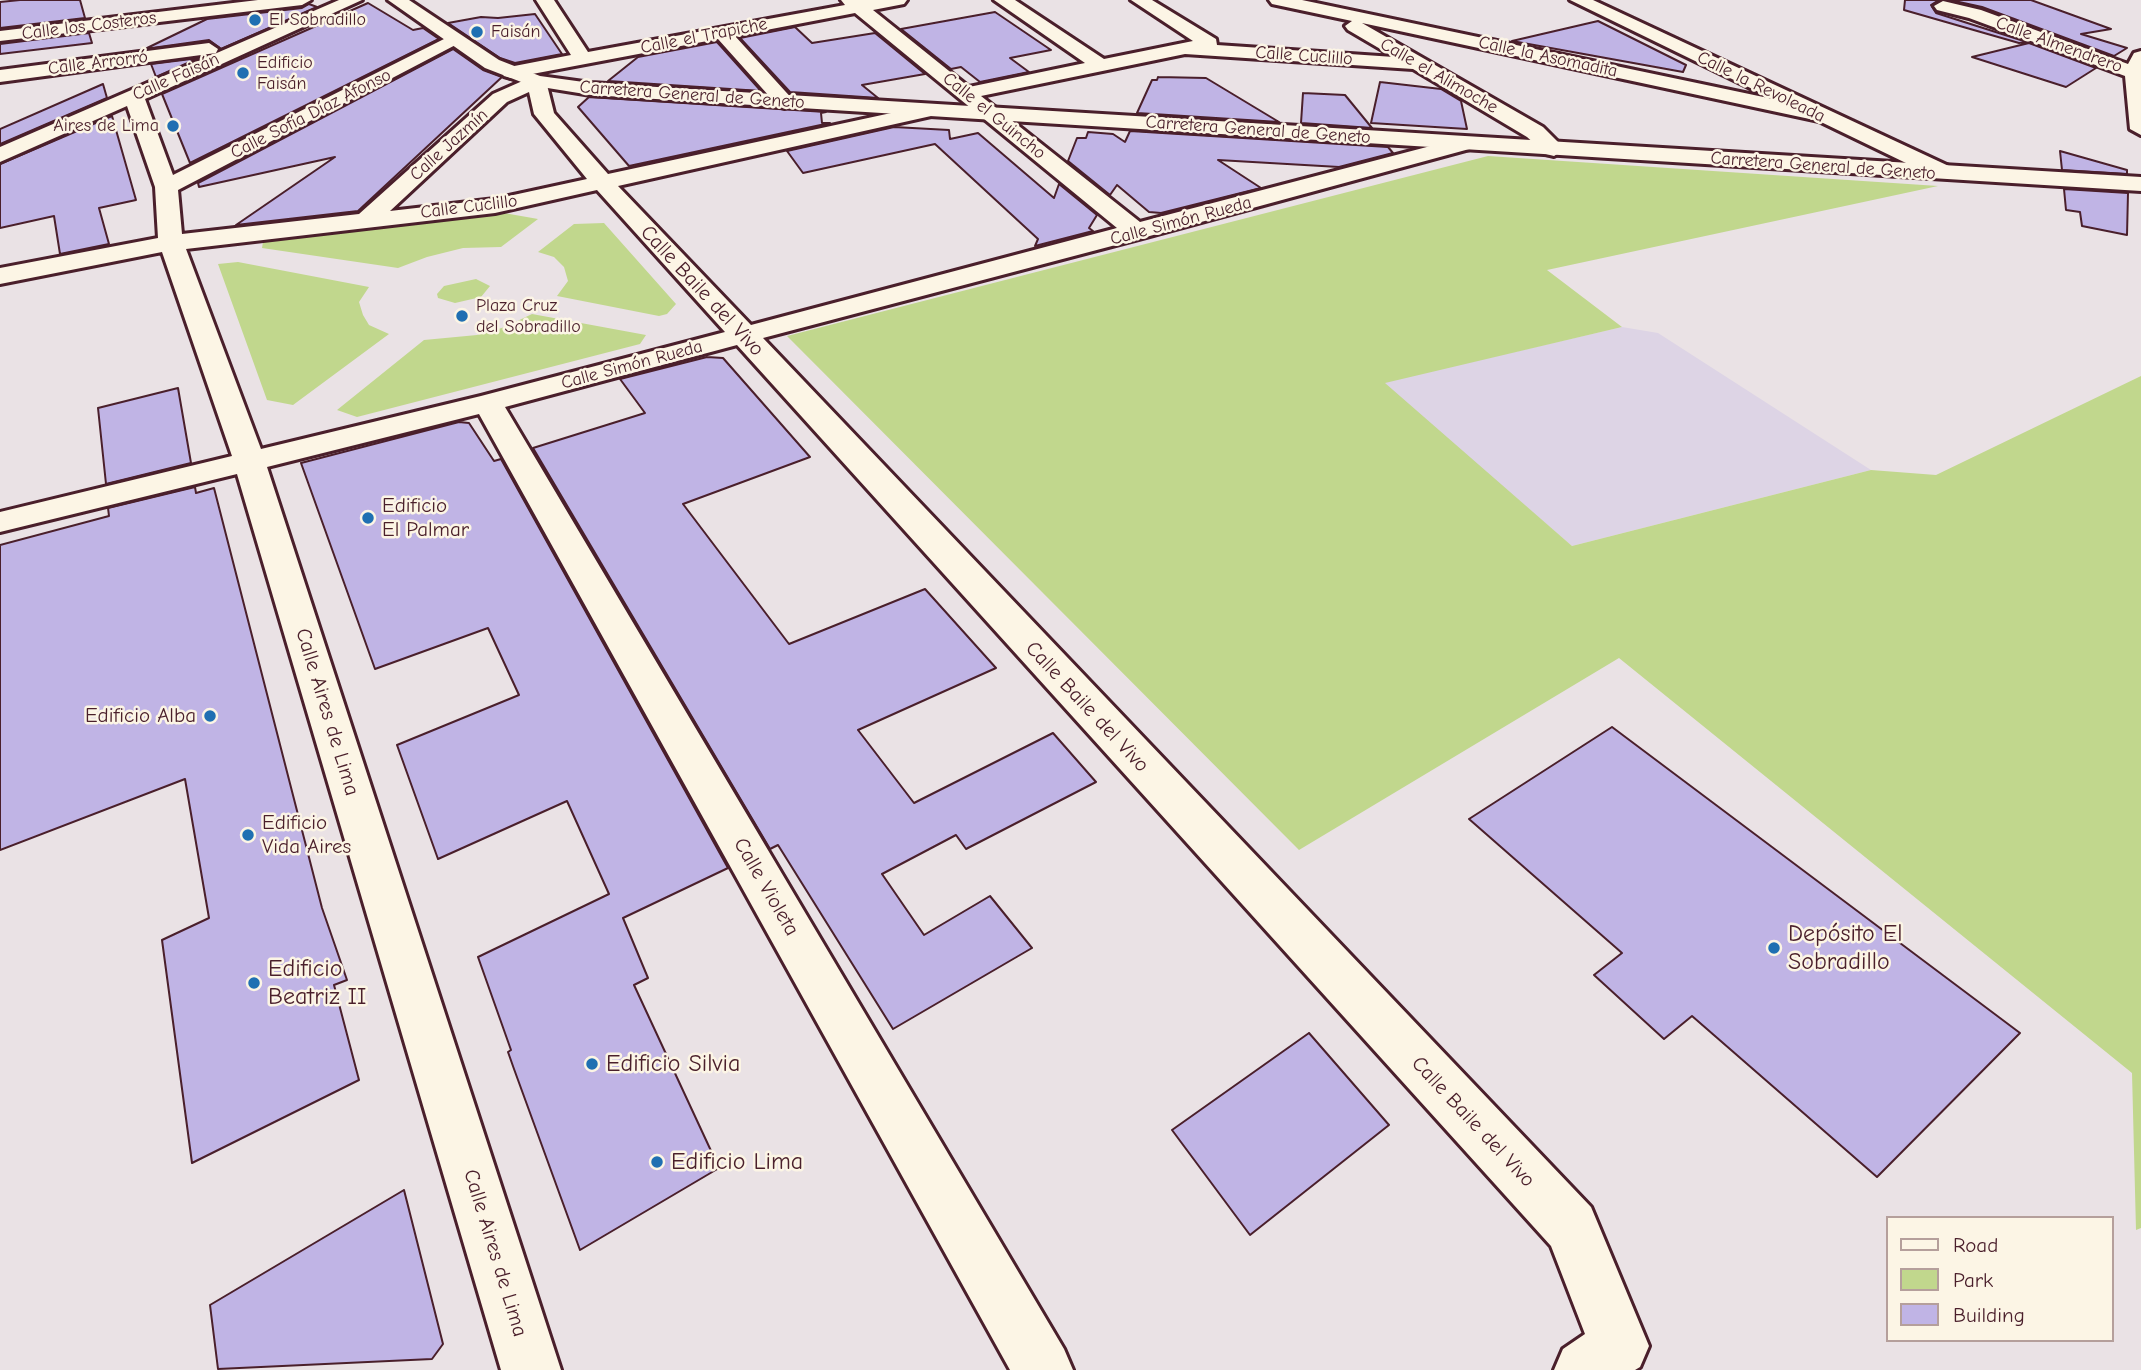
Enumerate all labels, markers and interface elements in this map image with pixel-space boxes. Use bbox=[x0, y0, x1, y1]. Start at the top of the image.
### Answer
street label: Calle los Costeros bbox=[20, 7, 158, 45]
place label: El Sobradillo bbox=[269, 9, 366, 31]
marker: El Sobradillo bbox=[247, 12, 263, 28]
street label: Calle Almendrero bbox=[1993, 12, 2125, 78]
street label: Calle el Trapiche bbox=[639, 13, 769, 59]
place label: Faisán bbox=[491, 21, 540, 43]
marker: Faisán bbox=[469, 24, 485, 40]
street label: Calle la Asomadita bbox=[1476, 32, 1620, 82]
street label: Calle el Alimoche bbox=[1376, 34, 1502, 118]
street label: Calle Cuclillo bbox=[1255, 42, 1353, 70]
street label: Calle Arrorró bbox=[47, 46, 149, 80]
street label: Calle la Revoleada bbox=[1693, 47, 1829, 127]
street label: Calle Faisán bbox=[129, 48, 223, 106]
place label: Edificio Faisán bbox=[257, 52, 313, 94]
street label: Calle Sofía Díaz Afonso bbox=[227, 64, 395, 164]
marker: Edificio Faisán bbox=[235, 65, 251, 81]
street label: Calle el Guincho bbox=[938, 68, 1050, 164]
street label: Carretera General de Geneto bbox=[579, 76, 805, 114]
street label: Calle Jazmín bbox=[406, 104, 492, 186]
street label: Carretera General de Geneto bbox=[1145, 111, 1371, 149]
place label: Aires de Lima bbox=[53, 115, 159, 137]
marker: Aires de Lima bbox=[165, 118, 181, 134]
street label: Carretera General de Geneto bbox=[1710, 147, 1936, 185]
street label: Calle Cuclillo bbox=[419, 190, 519, 224]
street label: Calle Simón Rueda bbox=[1108, 192, 1254, 250]
street label: Calle Baile del Vivo bbox=[635, 220, 769, 362]
place label: Plaza Cruz del Sobradillo bbox=[476, 295, 581, 338]
marker: Plaza Cruz del Sobradillo bbox=[454, 308, 470, 324]
street label: Calle Simón Rueda bbox=[559, 336, 705, 394]
place label: Edificio El Palmar bbox=[382, 493, 469, 543]
marker: Edificio El Palmar bbox=[360, 510, 376, 526]
street label: Calle Aires de Lima bbox=[290, 625, 364, 799]
street label: Calle Baile del Vivo bbox=[1020, 636, 1154, 778]
place label: Edificio Alba bbox=[85, 703, 196, 729]
marker: Edificio Alba bbox=[202, 708, 218, 724]
place label: Edificio Vida Aires bbox=[262, 810, 351, 860]
marker: Edificio Vida Aires bbox=[240, 827, 256, 843]
street label: Calle Violeta bbox=[728, 834, 804, 940]
place label: Depósito El Sobradillo bbox=[1788, 920, 1902, 976]
marker: Depósito El Sobradillo bbox=[1766, 940, 1782, 956]
place label: Edificio Beatriz II bbox=[268, 955, 366, 1011]
marker: Edificio Beatriz II bbox=[246, 975, 262, 991]
place label: Edificio Silvia bbox=[606, 1050, 740, 1078]
street label: Calle Baile del Vivo bbox=[1406, 1051, 1540, 1193]
marker: Edificio Silvia bbox=[584, 1056, 600, 1072]
place label: Edificio Lima bbox=[671, 1148, 803, 1176]
marker: Edificio Lima bbox=[649, 1154, 665, 1170]
street label: Calle Aires de Lima bbox=[458, 1166, 532, 1340]
legend bbox=[1885, 1216, 2113, 1342]
text: Road bbox=[1953, 1233, 1998, 1257]
text: Park bbox=[1953, 1268, 1993, 1292]
text: Building bbox=[1953, 1303, 2025, 1327]

